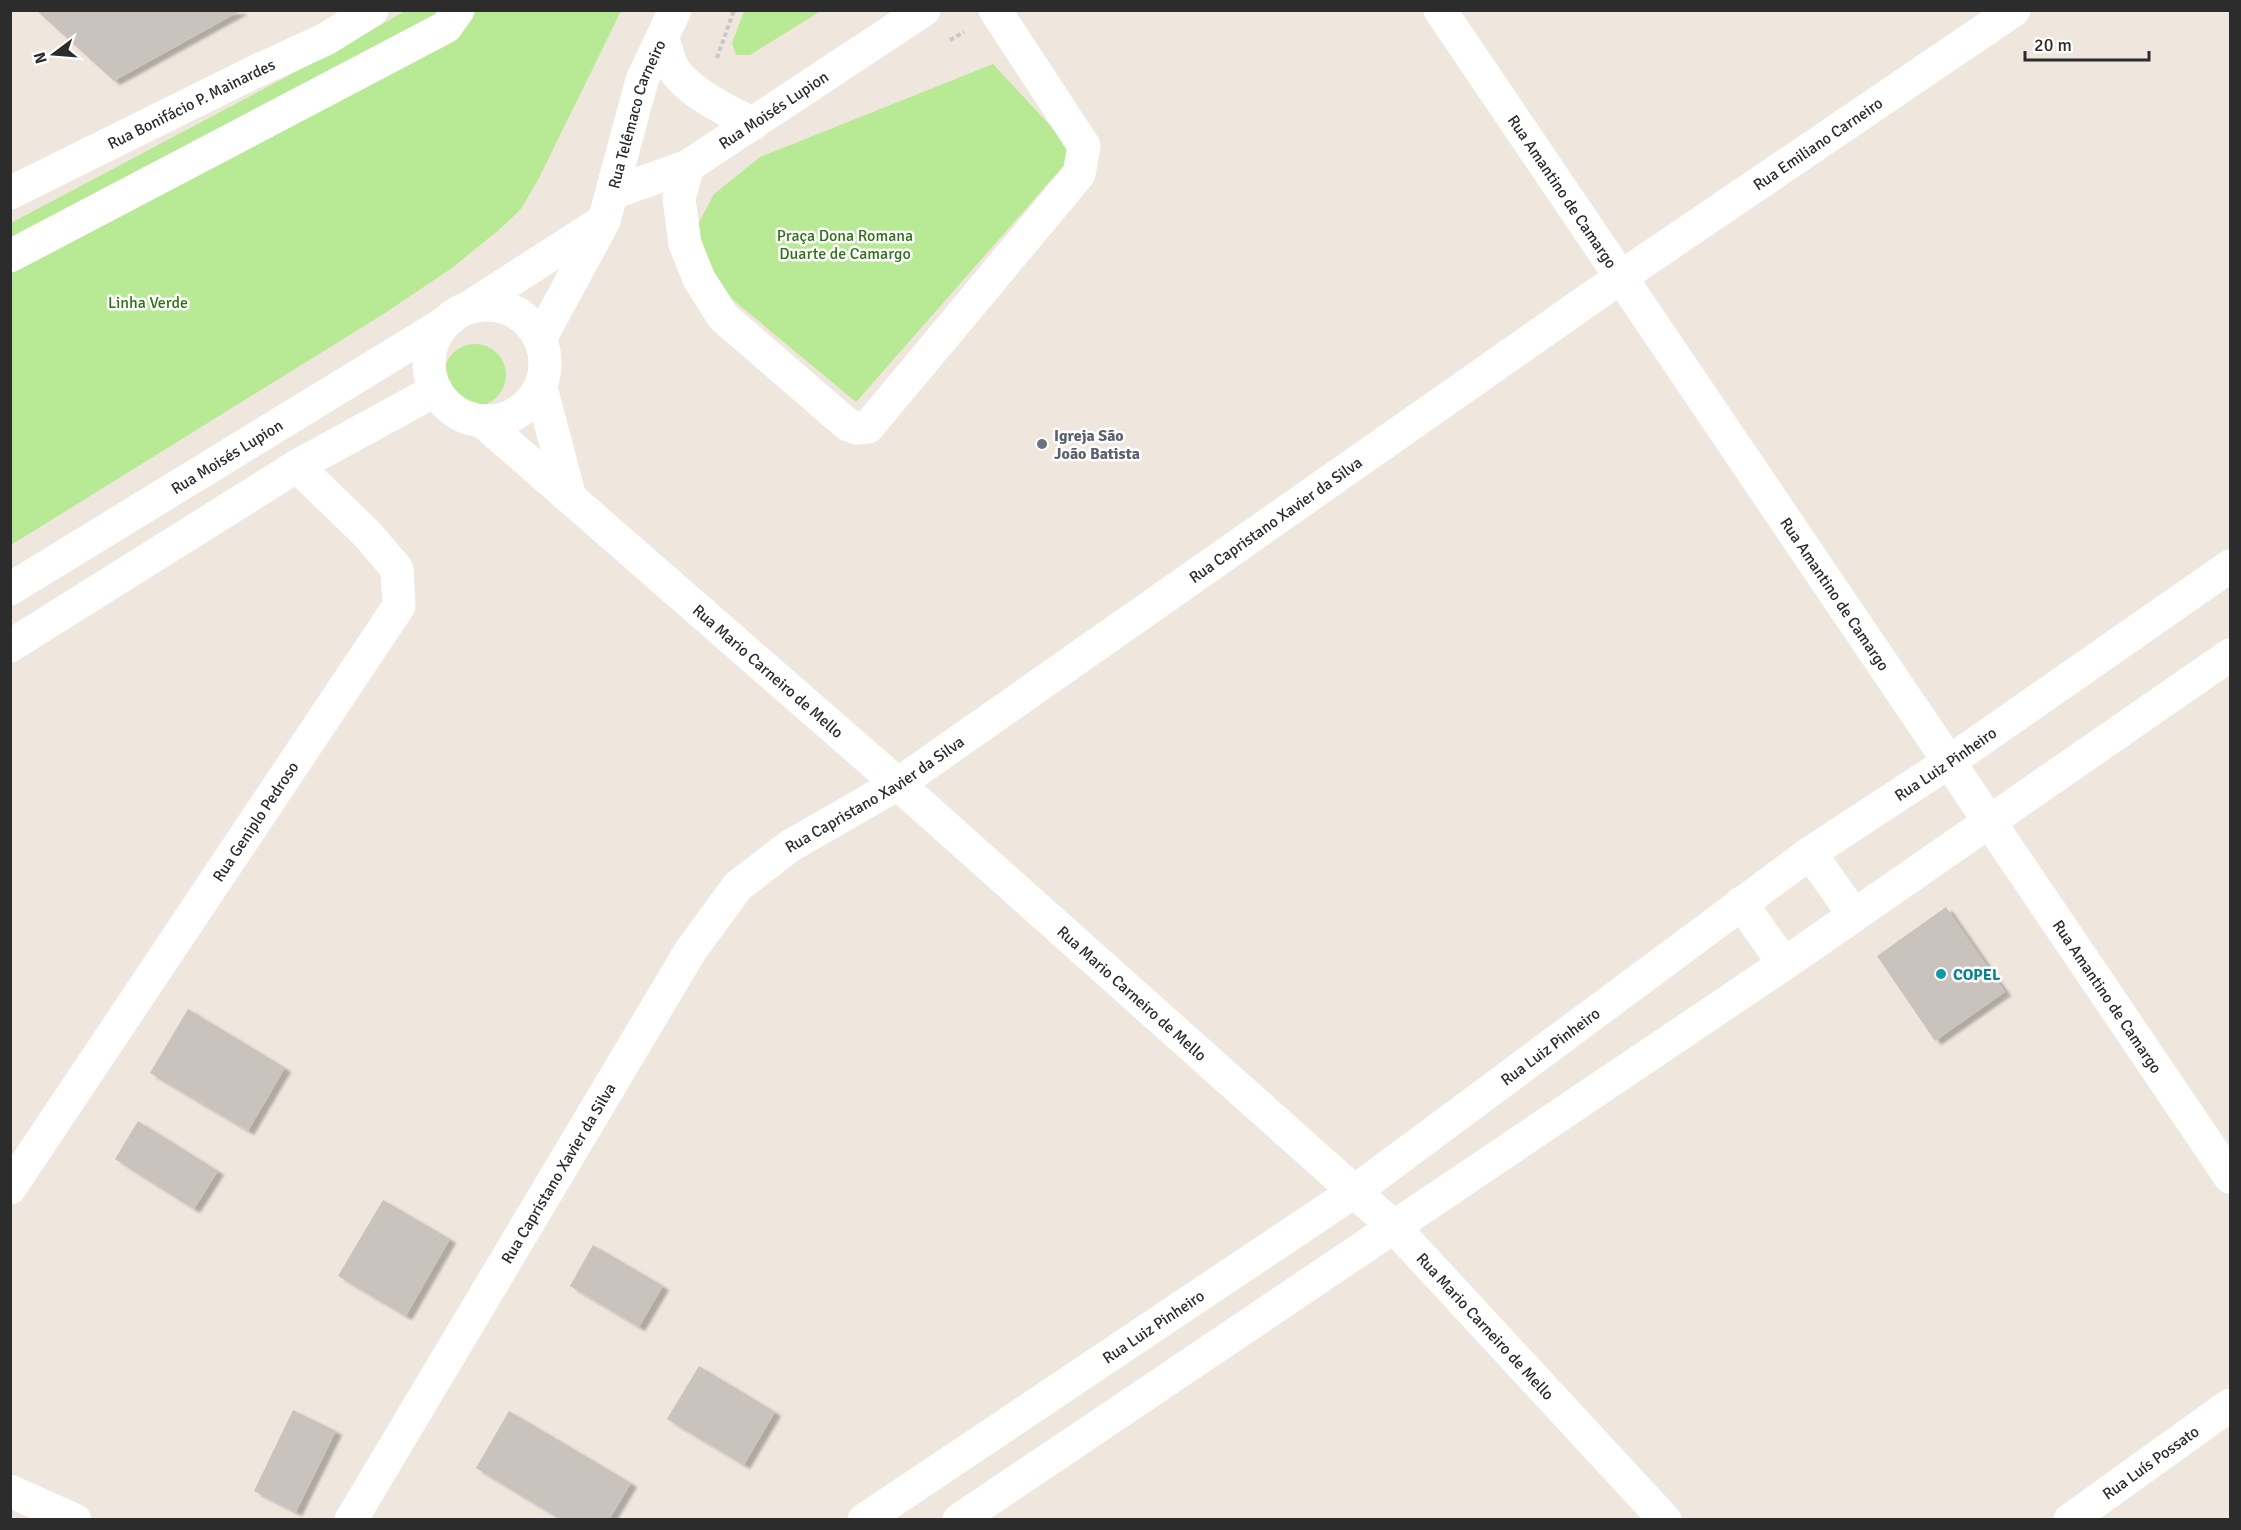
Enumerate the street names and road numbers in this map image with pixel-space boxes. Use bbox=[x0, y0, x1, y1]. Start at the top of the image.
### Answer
street label: Rua Telêmaco Carneiro bbox=[604, 37, 671, 191]
street label: Rua Bonifácio P. Mainardes bbox=[104, 55, 278, 154]
street label: Rua Moisés Lupion bbox=[715, 67, 833, 154]
street label: Rua Emiliano Carneiro bbox=[1750, 93, 1887, 195]
street label: Rua Amantino de Camargo bbox=[1503, 111, 1621, 272]
street label: Rua Moisés Lupion bbox=[168, 415, 287, 499]
street label: Rua Capristano Xavier da Silva bbox=[1185, 453, 1366, 588]
street label: Rua Amantino de Camargo bbox=[1775, 514, 1893, 675]
street label: Rua Mario Carneiro de Mello bbox=[688, 600, 847, 743]
street label: Rua Luiz Pinheiro bbox=[1891, 723, 2001, 806]
street label: Rua Capristano Xavier da Silva bbox=[782, 732, 968, 858]
street label: Rua Geniplo Pedroso bbox=[209, 758, 303, 886]
street label: Rua Amantino de Camargo bbox=[2048, 916, 2166, 1077]
street label: Rua Mario Carneiro de Mello bbox=[1053, 922, 1210, 1066]
street label: Rua Luiz Pinheiro bbox=[1497, 1004, 1604, 1090]
street label: Rua Capristano Xavier da Silva bbox=[497, 1080, 620, 1268]
street label: Rua Mario Carneiro de Mello bbox=[1412, 1249, 1558, 1405]
street label: Rua Luiz Pinheiro bbox=[1099, 1286, 1208, 1368]
street label: Rua Luís Possato bbox=[2099, 1422, 2203, 1504]

